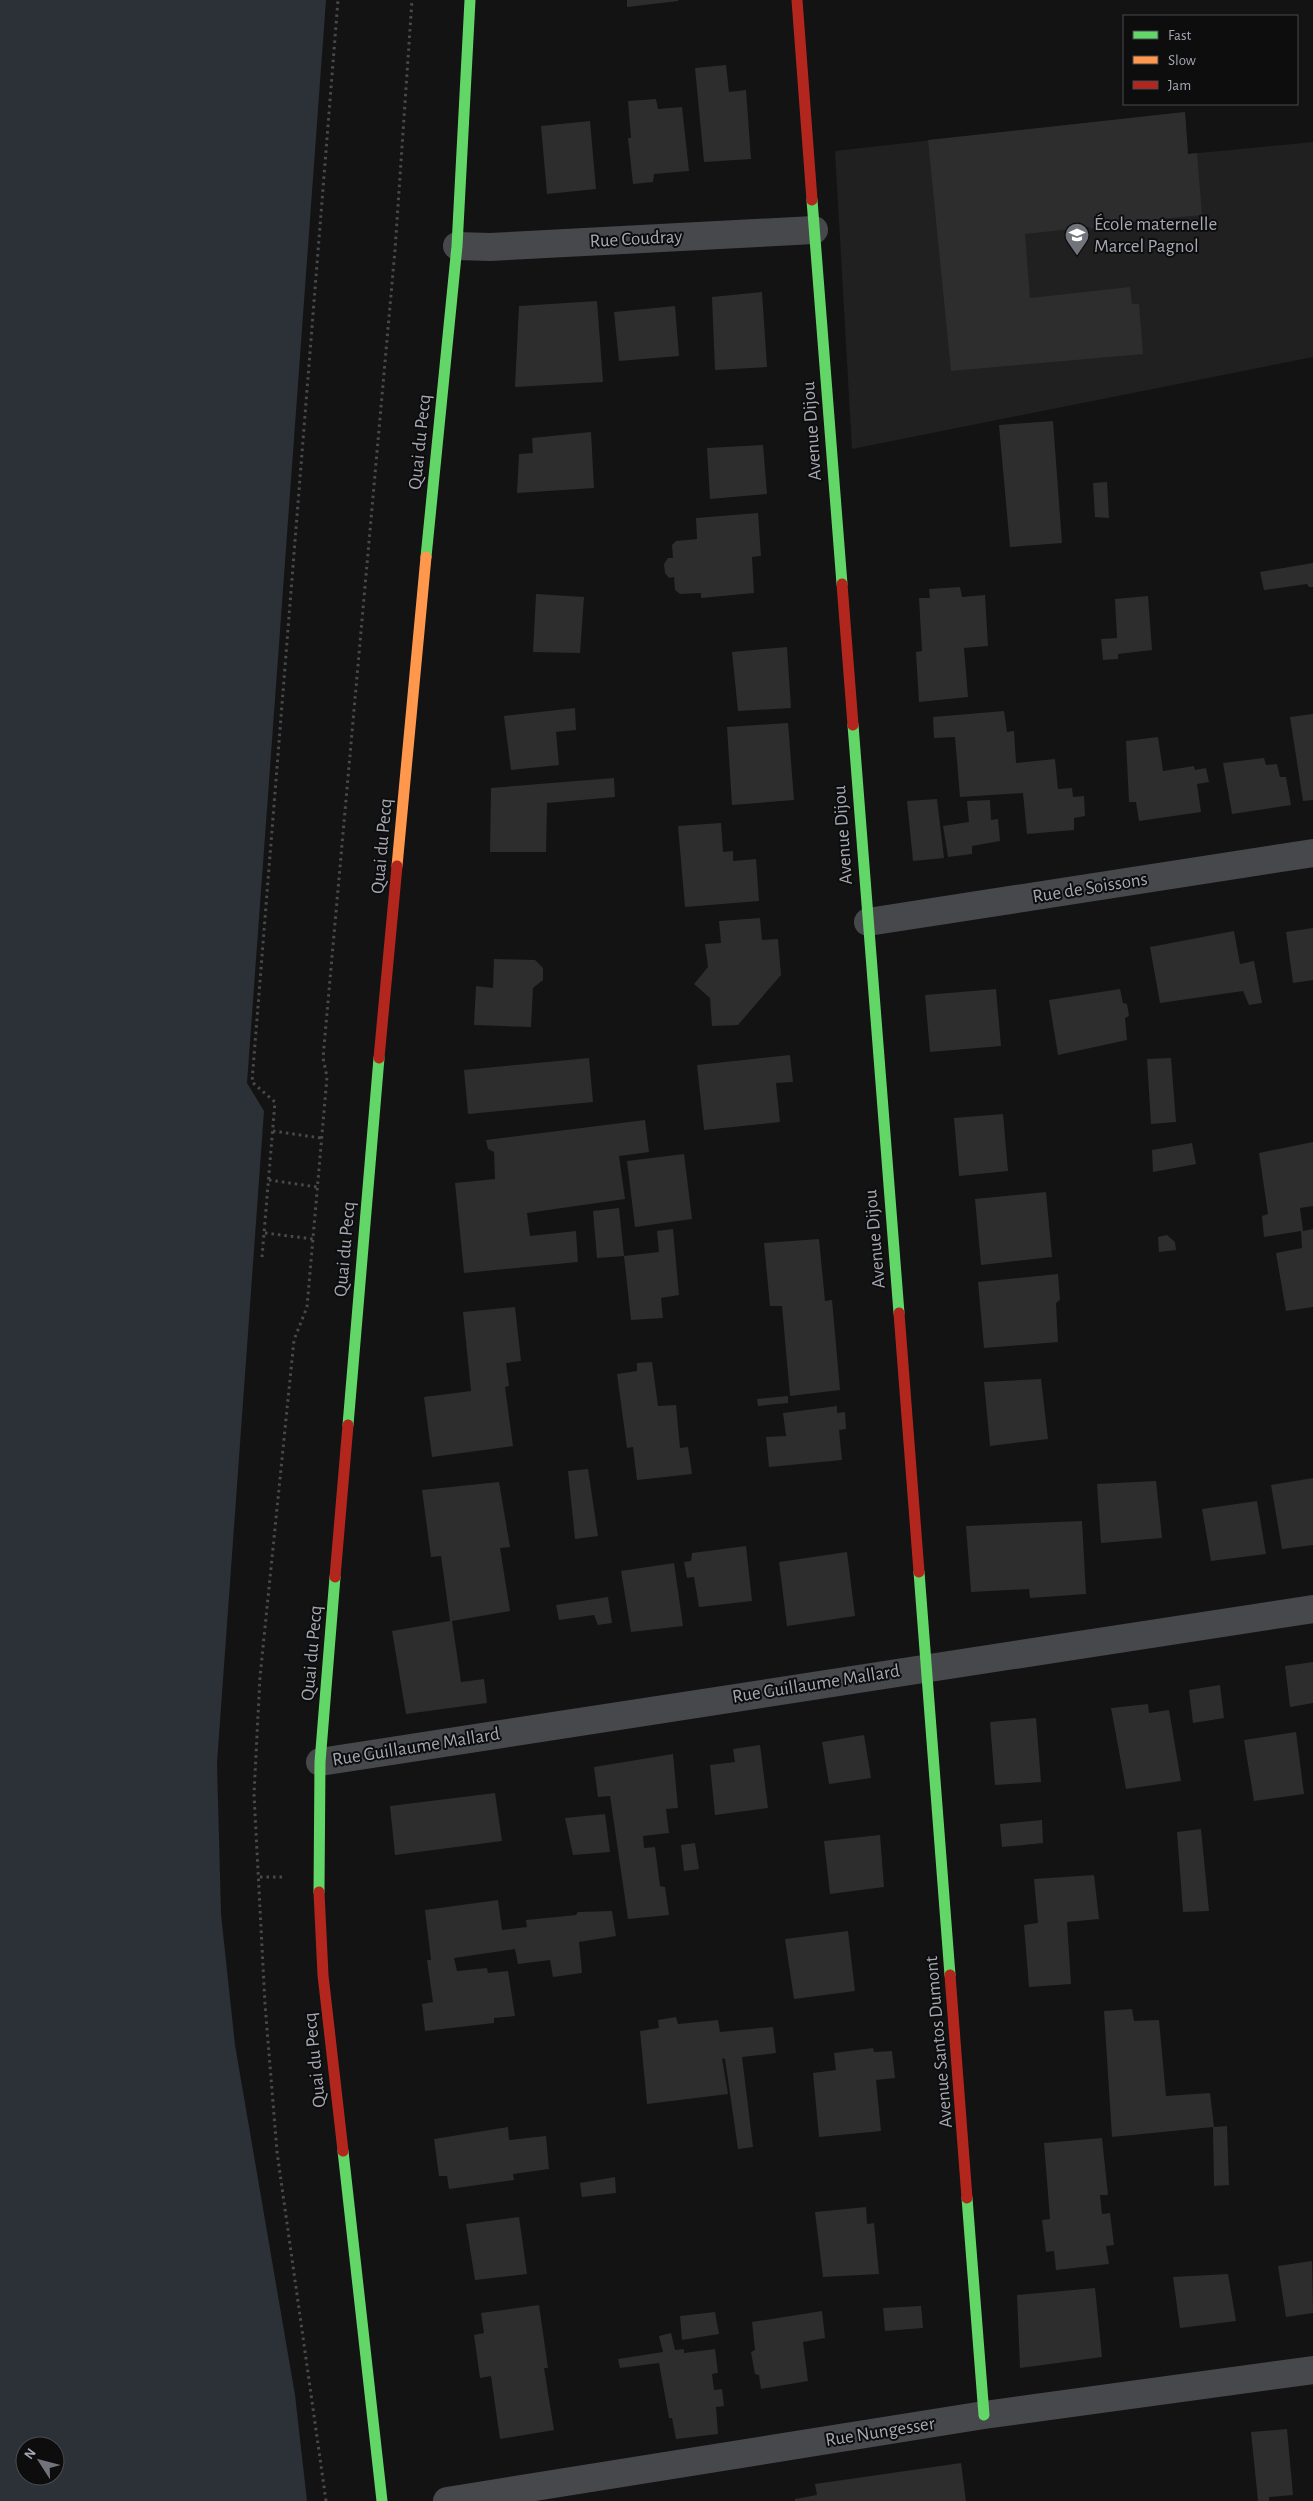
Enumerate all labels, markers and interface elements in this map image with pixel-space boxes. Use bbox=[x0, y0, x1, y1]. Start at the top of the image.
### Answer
legend bbox=[1123, 15, 1298, 105]
text: Fast bbox=[1168, 28, 1192, 43]
text: Slow bbox=[1168, 53, 1196, 68]
text: Jam bbox=[1168, 78, 1191, 93]
place label: École maternelle Marcel Pagnol bbox=[1094, 213, 1217, 256]
school or university icon: École maternelle Marcel Pagnol bbox=[1064, 222, 1090, 256]
street label: Rue Coudray bbox=[589, 227, 683, 251]
street label: Avenue Dijou bbox=[799, 380, 825, 481]
street label: Quai du Pecq bbox=[406, 393, 434, 491]
street label: Avenue Dijou bbox=[830, 784, 856, 885]
street label: Quai du Pecq bbox=[368, 797, 396, 895]
street label: Rue de Soissons bbox=[1031, 870, 1149, 906]
street label: Avenue Dijou bbox=[861, 1188, 889, 1289]
street label: Quai du Pecq bbox=[331, 1200, 359, 1298]
street label: Quai du Pecq bbox=[298, 1604, 326, 1702]
street label: Rue Guillaume Mallard bbox=[731, 1661, 901, 1707]
street label: Rue Guillaume Mallard bbox=[331, 1724, 501, 1770]
street label: Avenue Santos Dumont bbox=[922, 1955, 956, 2129]
street label: Quai du Pecq bbox=[301, 2011, 329, 2109]
street label: Rue Nungesser bbox=[824, 2414, 936, 2450]
north arrow bbox=[15, 2436, 65, 2486]
text: N bbox=[22, 2446, 39, 2462]

